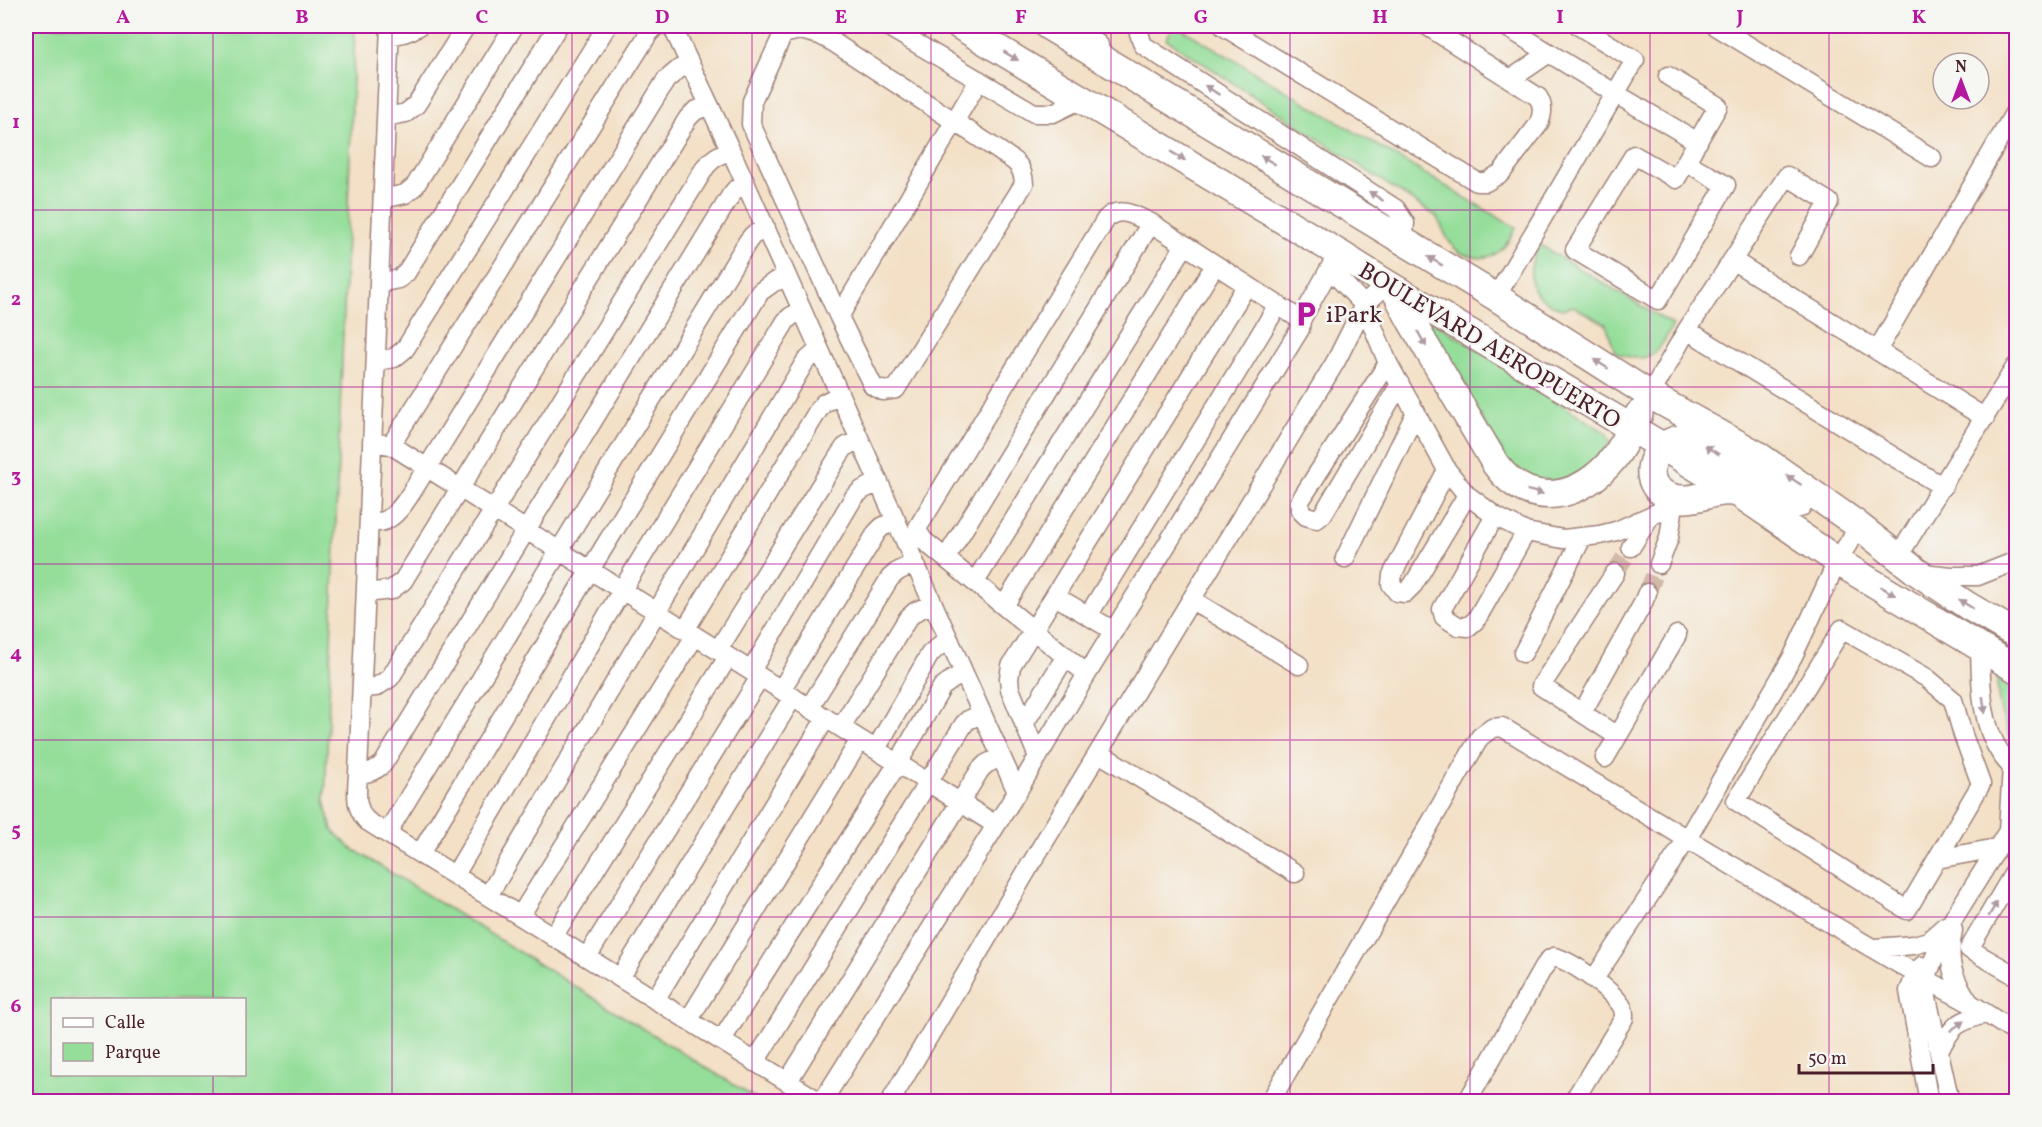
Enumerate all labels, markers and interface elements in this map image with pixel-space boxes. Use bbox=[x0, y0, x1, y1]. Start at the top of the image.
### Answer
text: A bbox=[116, 4, 130, 32]
text: B bbox=[295, 4, 309, 32]
text: C bbox=[476, 4, 489, 32]
text: D bbox=[655, 4, 669, 32]
text: E bbox=[835, 4, 847, 32]
text: F bbox=[1015, 4, 1027, 32]
text: G bbox=[1194, 4, 1208, 32]
text: H bbox=[1372, 4, 1388, 32]
text: I bbox=[1556, 4, 1564, 32]
text: J bbox=[1735, 4, 1744, 32]
text: K bbox=[1912, 4, 1927, 32]
one-way arrow bbox=[1003, 50, 1019, 61]
north arrow bbox=[1931, 51, 1991, 111]
text: N bbox=[1955, 57, 1967, 79]
one-way arrow bbox=[1204, 85, 1220, 96]
text: 1 bbox=[12, 109, 20, 137]
one-way arrow bbox=[1170, 151, 1186, 162]
one-way arrow bbox=[1260, 154, 1277, 165]
one-way arrow bbox=[1368, 191, 1384, 202]
street label: BOULEVARD AEROPUERTO bbox=[1351, 255, 1627, 439]
one-way arrow bbox=[1427, 255, 1443, 266]
text: 2 bbox=[11, 286, 21, 314]
parking icon: iPark bbox=[1291, 299, 1321, 329]
place label: iPark bbox=[1326, 299, 1382, 333]
one-way arrow bbox=[1416, 331, 1427, 347]
one-way arrow bbox=[1593, 358, 1609, 369]
one-way arrow bbox=[1704, 444, 1720, 455]
text: 3 bbox=[11, 463, 21, 491]
one-way arrow bbox=[1786, 475, 1802, 486]
one-way arrow bbox=[1525, 488, 1544, 498]
one-way arrow bbox=[1880, 586, 1896, 597]
one-way arrow bbox=[1958, 599, 1974, 610]
text: 4 bbox=[10, 640, 22, 668]
one-way arrow bbox=[1980, 696, 1989, 715]
text: 5 bbox=[11, 817, 21, 845]
one-way arrow bbox=[1988, 900, 1998, 917]
text: 6 bbox=[11, 993, 22, 1021]
legend bbox=[51, 998, 246, 1076]
text: Calle bbox=[105, 1011, 145, 1036]
one-way arrow bbox=[1949, 1020, 1965, 1032]
scale bar bbox=[1799, 1037, 1932, 1075]
text: Parque bbox=[105, 1041, 160, 1066]
text: 50 m bbox=[1808, 1047, 1847, 1072]

